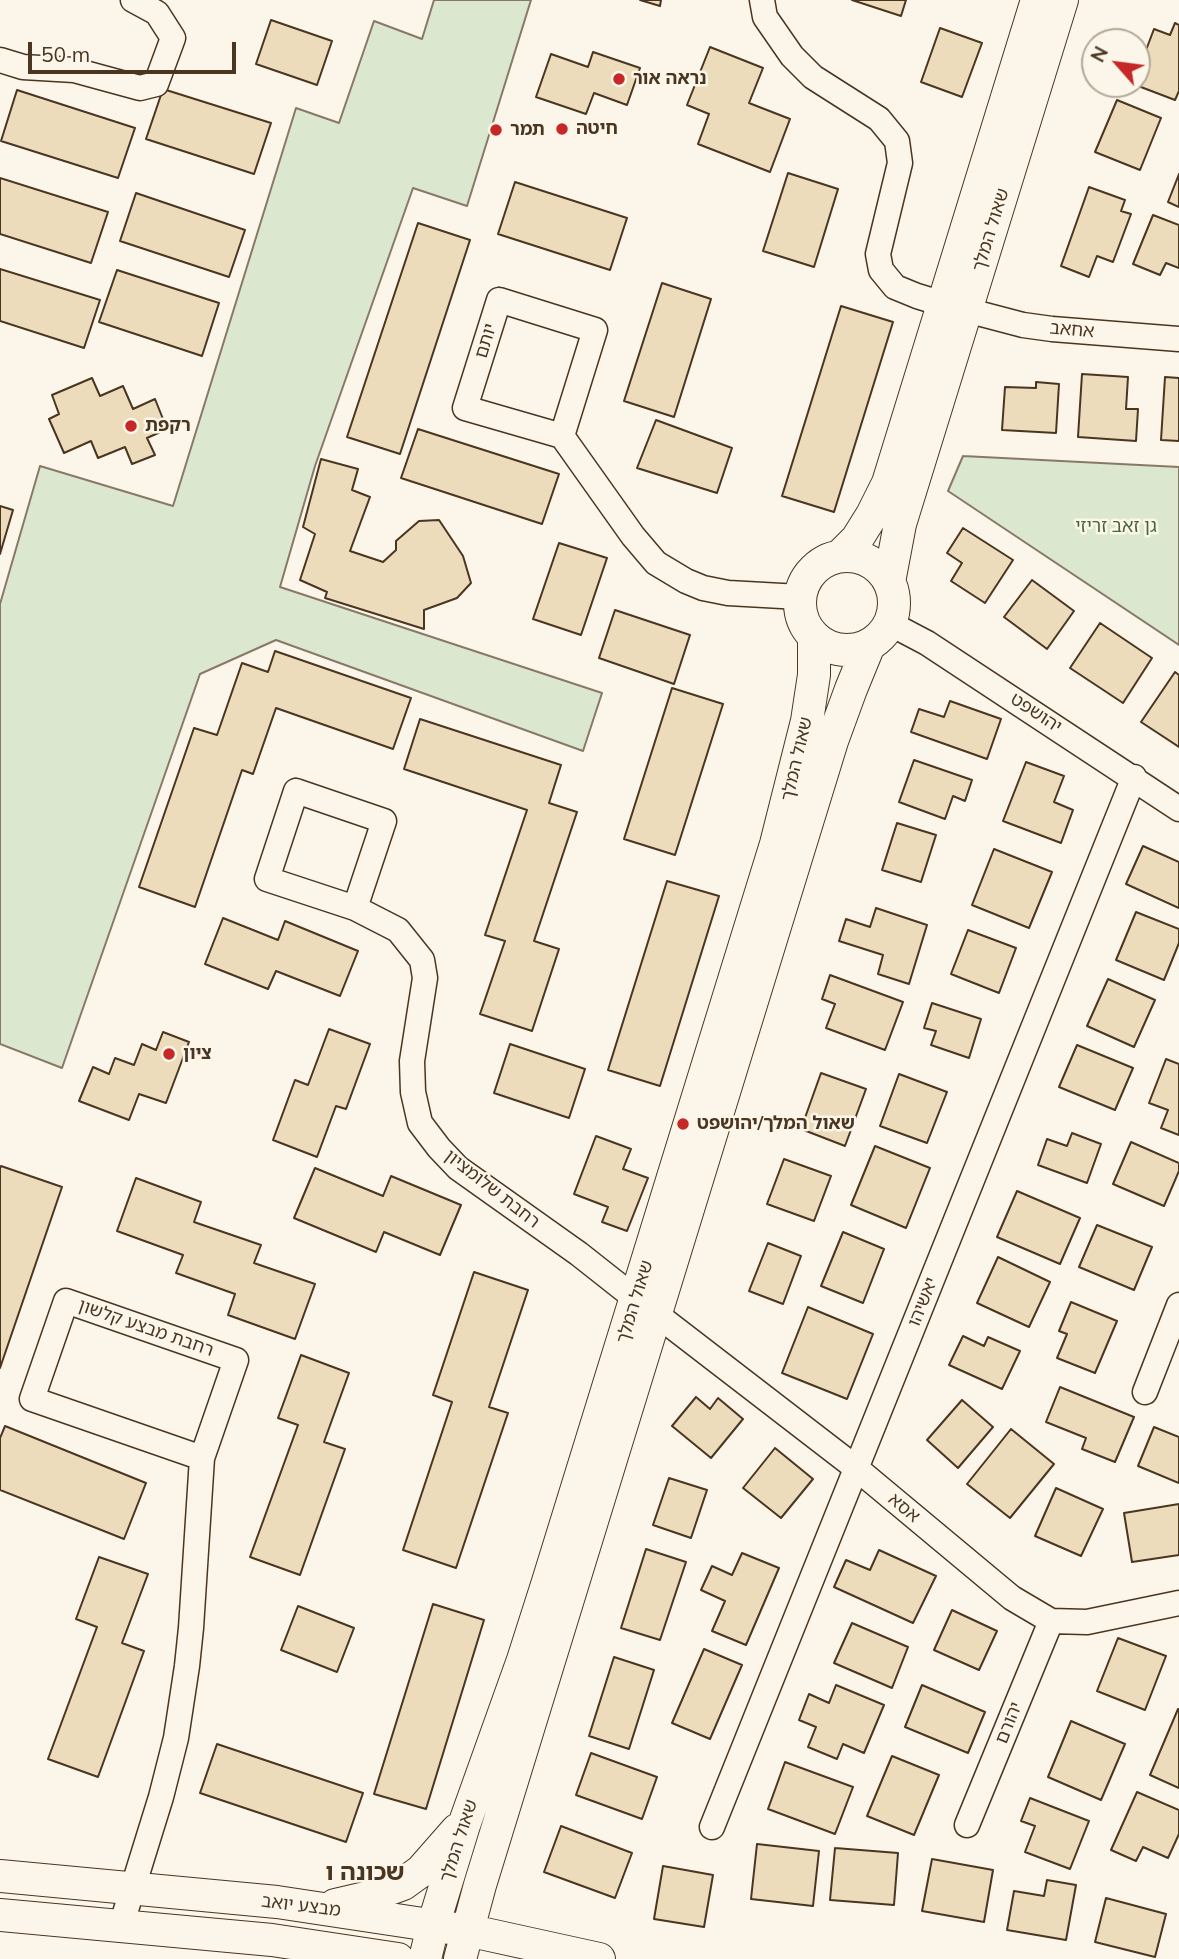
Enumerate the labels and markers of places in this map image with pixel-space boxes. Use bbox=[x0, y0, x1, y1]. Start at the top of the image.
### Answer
place label: נראה אור bbox=[633, 68, 707, 90]
marker: נראה אור bbox=[611, 71, 627, 87]
place label: חיטה bbox=[576, 118, 618, 140]
place label: תמר bbox=[510, 119, 545, 141]
marker: חיטה bbox=[554, 121, 570, 137]
marker: תמר bbox=[488, 122, 504, 138]
place label: רקפת bbox=[145, 415, 191, 437]
marker: רקפת bbox=[123, 418, 139, 434]
place label: ציון bbox=[183, 1043, 212, 1065]
marker: ציון bbox=[161, 1046, 177, 1062]
place label: שאול המלך/יהושפט bbox=[697, 1113, 855, 1135]
marker: שאול המלך/יהושפט bbox=[675, 1116, 691, 1132]

